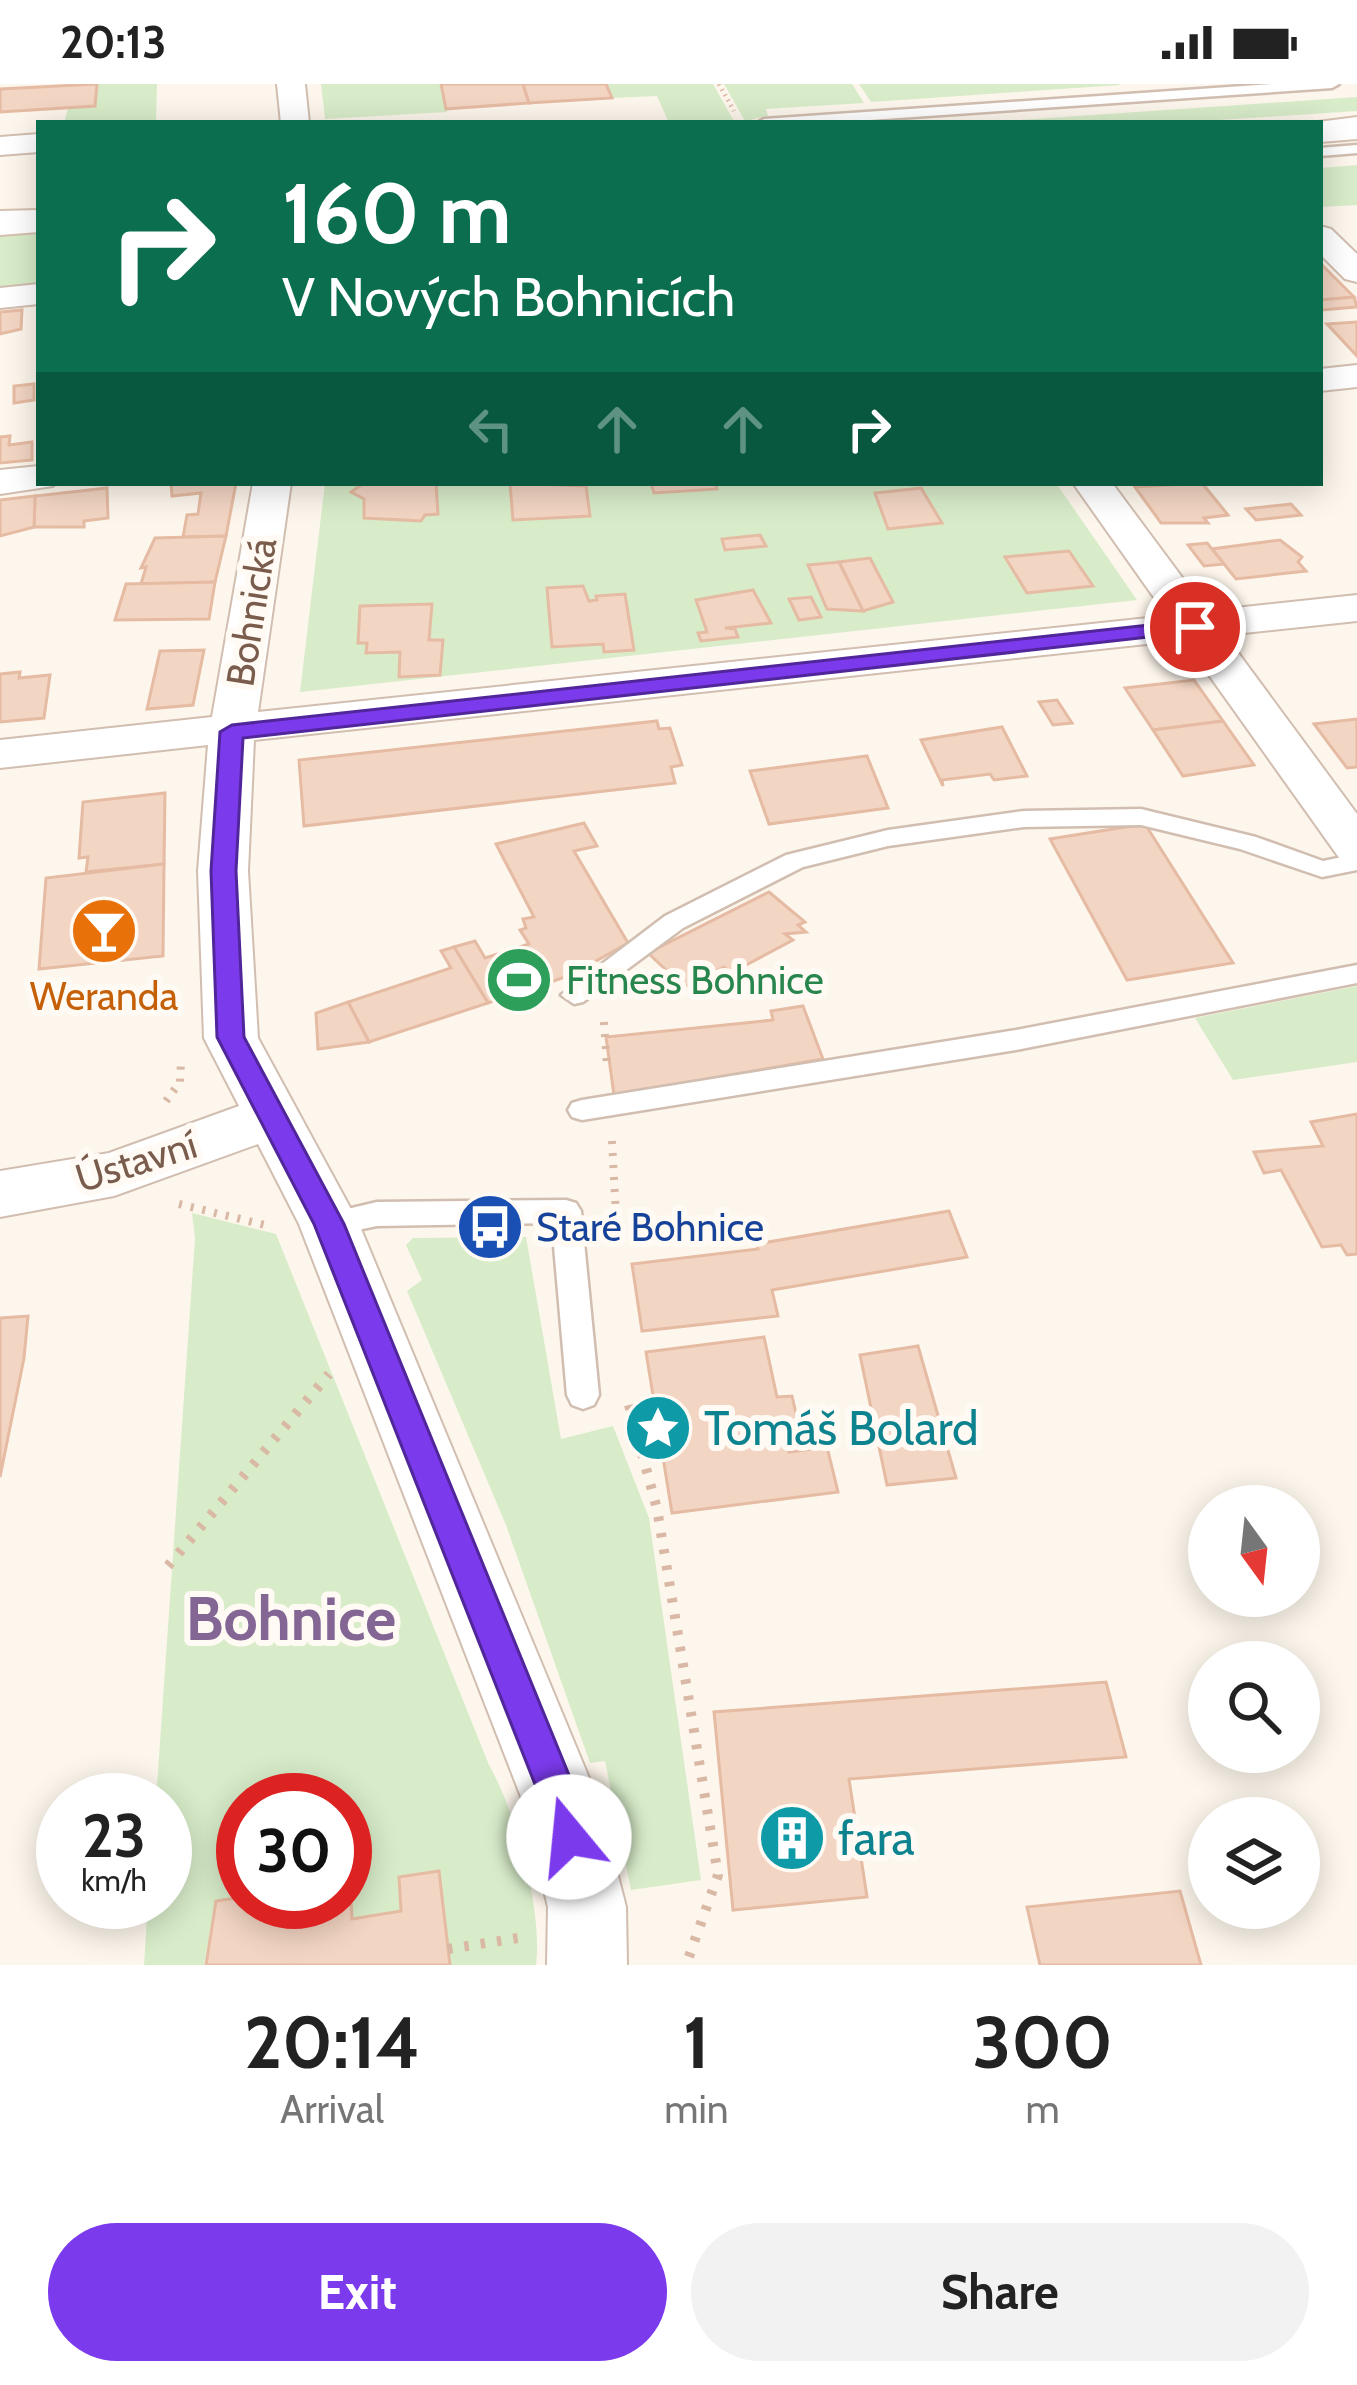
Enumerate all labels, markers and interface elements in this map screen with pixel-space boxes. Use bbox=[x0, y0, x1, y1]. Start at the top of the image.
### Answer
text: 20:13 bbox=[60, 15, 166, 69]
text: 160 m bbox=[282, 162, 511, 264]
icon: right bbox=[84, 168, 240, 324]
text: V Nových Bohnicích bbox=[282, 264, 735, 330]
icon: left bbox=[458, 396, 524, 462]
icon: ahead bbox=[584, 396, 650, 462]
icon: ahead bbox=[710, 396, 776, 462]
icon: right bbox=[836, 396, 902, 462]
street label: Bohnická bbox=[216, 534, 286, 690]
pin bbox=[1144, 576, 1246, 678]
icon: arrive bbox=[1162, 594, 1228, 660]
bar icon: Weranda bbox=[69, 896, 139, 966]
sports icon: Fitness Bohnice bbox=[484, 945, 554, 1015]
place label: Fitness Bohnice bbox=[566, 956, 824, 1004]
place label: Weranda bbox=[30, 972, 178, 1020]
street label: Ústavní bbox=[70, 1120, 202, 1202]
bus stop icon: Staré Bohnice bbox=[455, 1192, 525, 1262]
place label: Staré Bohnice bbox=[536, 1203, 764, 1251]
place icon: Tomáš Bolard bbox=[623, 1393, 693, 1463]
place label: Tomáš Bolard bbox=[704, 1399, 979, 1457]
north arrow bbox=[1188, 1485, 1320, 1617]
map controls bbox=[1188, 1485, 1320, 1929]
district label: Bohnice bbox=[186, 1582, 396, 1655]
button: search bbox=[1188, 1641, 1320, 1773]
speed limit sign: 30 bbox=[216, 1773, 372, 1929]
position arrow bbox=[506, 1774, 632, 1900]
button: layers bbox=[1188, 1797, 1320, 1929]
text: 23 bbox=[82, 1799, 146, 1872]
building icon: fara bbox=[757, 1803, 827, 1873]
place label: fara bbox=[838, 1809, 915, 1867]
text: km/h bbox=[81, 1862, 147, 1899]
text: 20:14 bbox=[244, 1999, 420, 2086]
text: 1 bbox=[683, 1999, 710, 2086]
text: 300 bbox=[972, 1999, 1113, 2086]
text: Arrival bbox=[280, 2085, 384, 2133]
text: min bbox=[664, 2085, 728, 2133]
text: m bbox=[1026, 2085, 1060, 2133]
button: Exit bbox=[48, 2223, 667, 2361]
button: Share bbox=[691, 2223, 1309, 2361]

